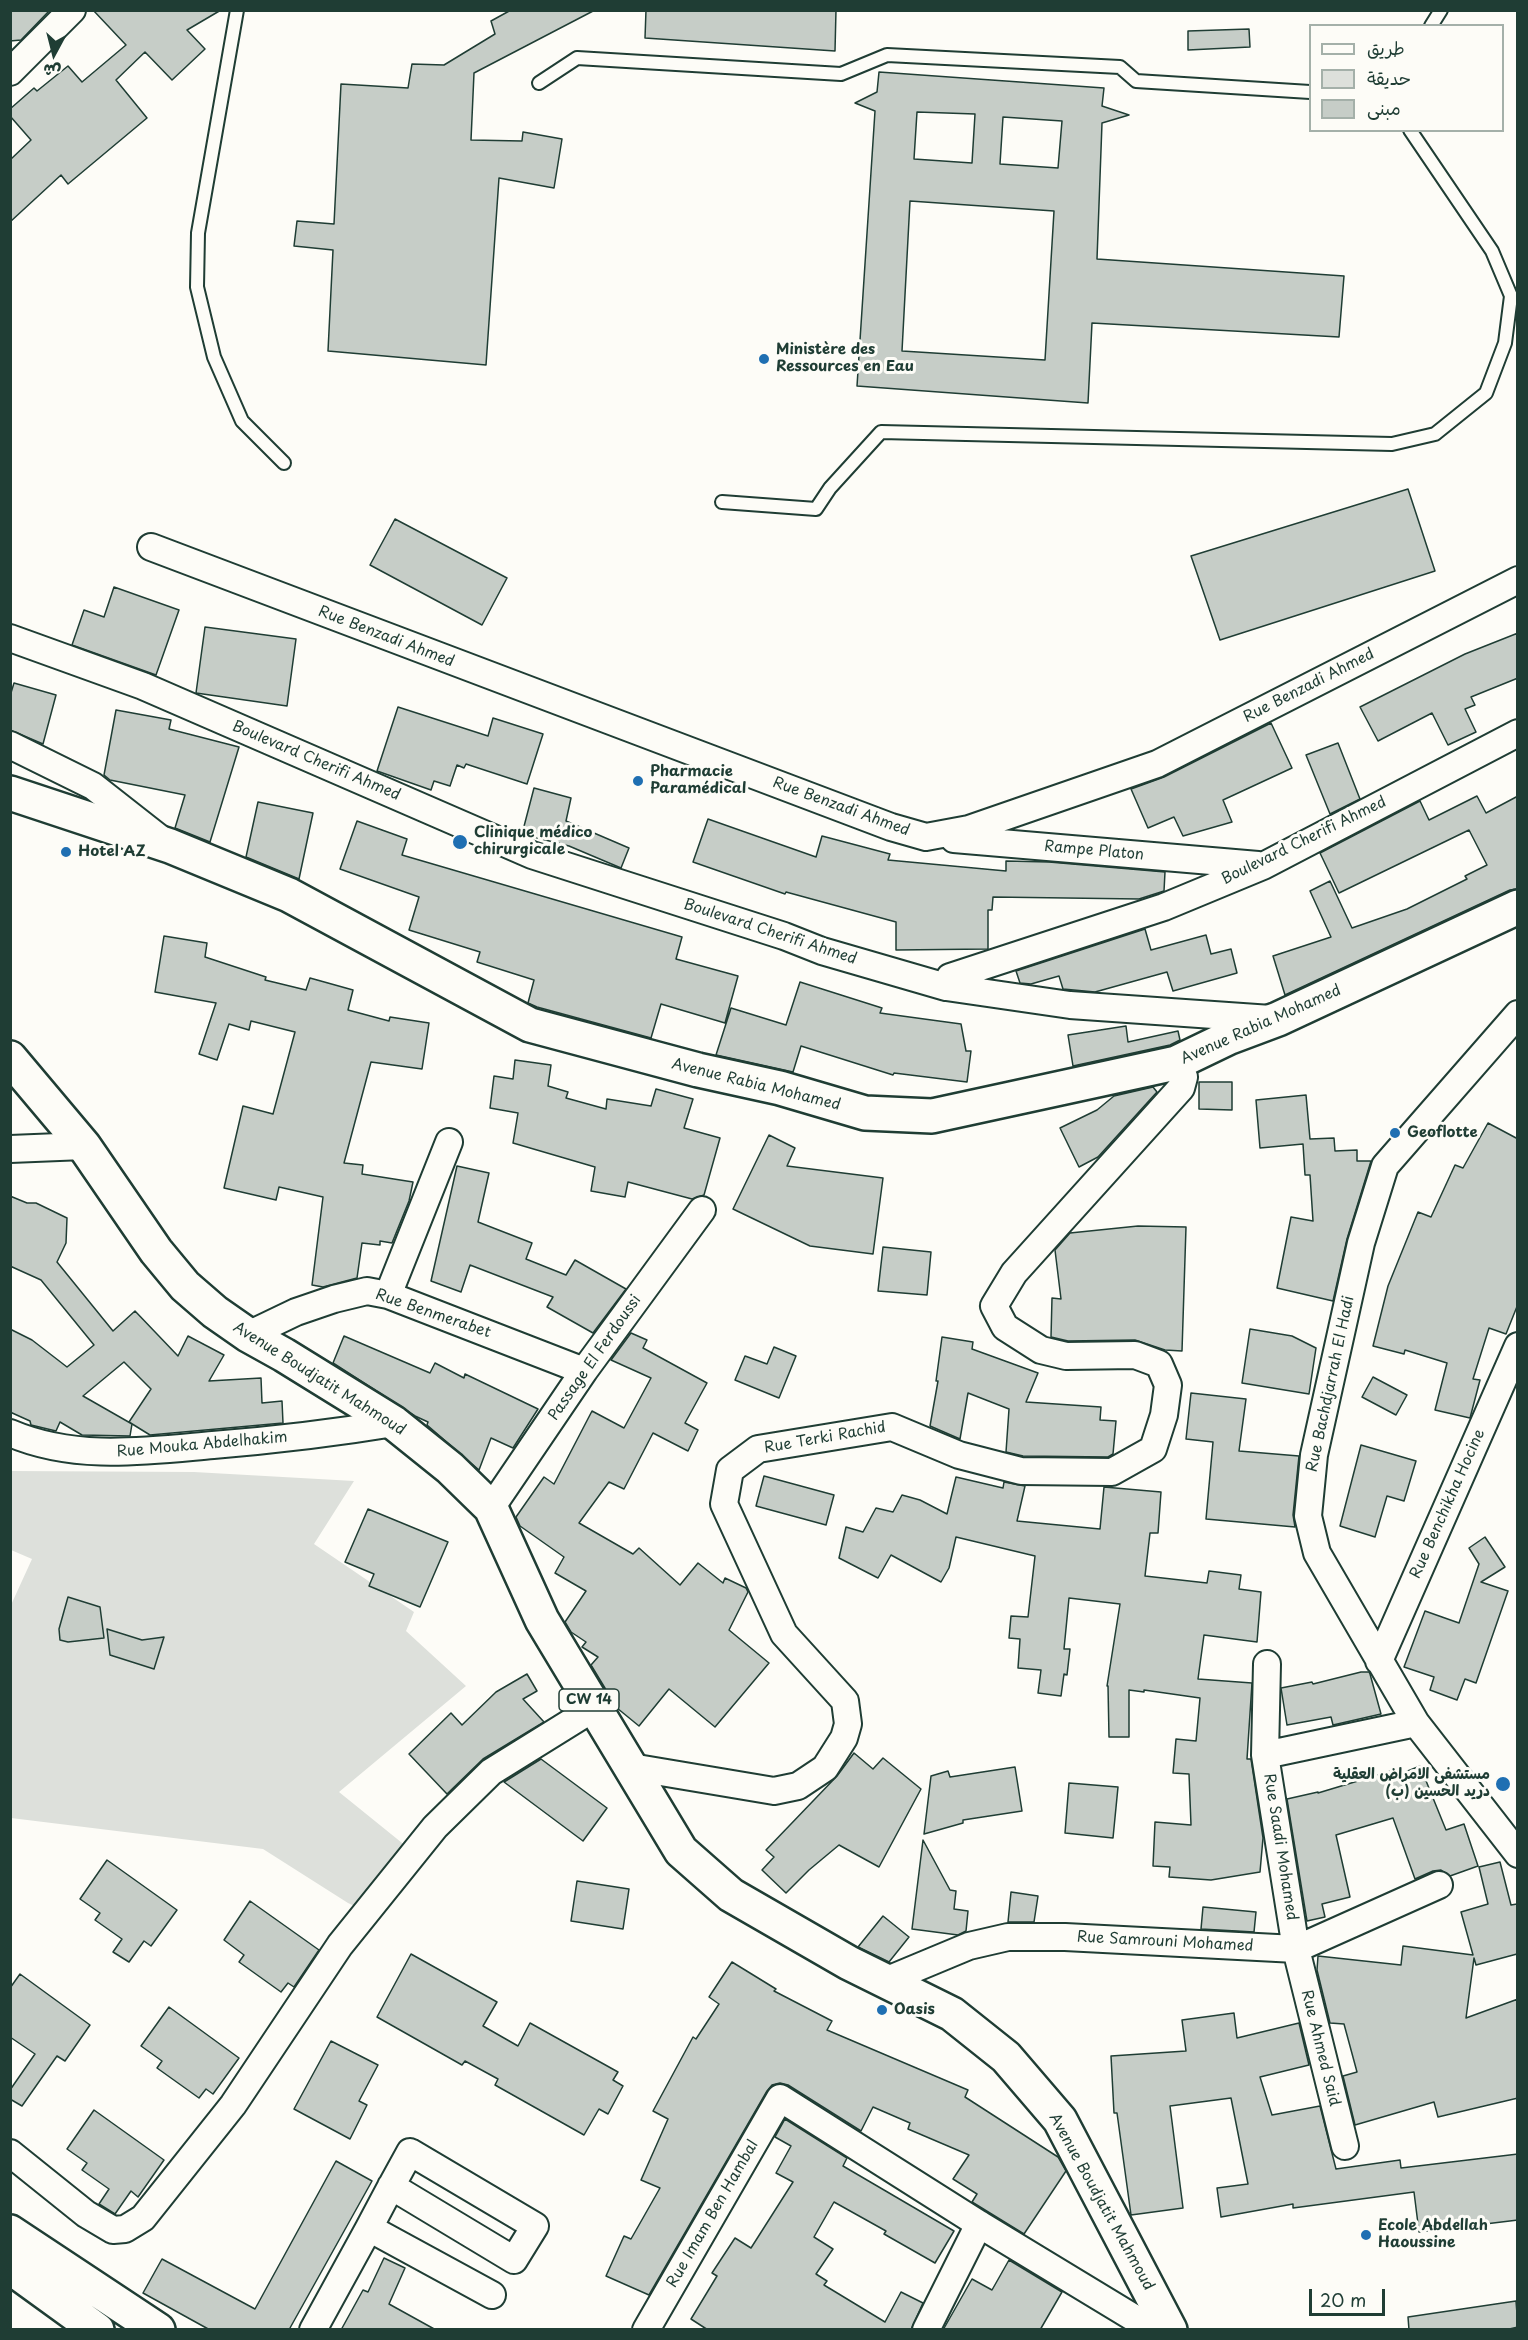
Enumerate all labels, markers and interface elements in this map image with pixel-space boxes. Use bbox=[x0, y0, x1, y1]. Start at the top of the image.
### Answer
north arrow bbox=[24, 24, 84, 84]
legend bbox=[1309, 24, 1504, 132]
text: طريق bbox=[1367, 34, 1405, 61]
text: ش bbox=[42, 59, 62, 85]
text: حديقة bbox=[1367, 64, 1411, 91]
text: مبنى bbox=[1367, 94, 1401, 121]
place label: Ministère des Ressources en Eau bbox=[776, 341, 914, 376]
marker: Ministère des Ressources en Eau bbox=[757, 352, 771, 366]
street label: Rue Benzadi Ahmed bbox=[315, 603, 457, 671]
street label: Rue Benzadi Ahmed bbox=[1241, 645, 1377, 727]
street label: Boulevard Cherifi Ahmed bbox=[229, 717, 403, 805]
place label: Pharmacie Paramédical bbox=[650, 763, 746, 798]
marker: Pharmacie Paramédical bbox=[631, 774, 645, 788]
street label: Rue Benzadi Ahmed bbox=[770, 774, 912, 840]
street label: Boulevard Cherifi Ahmed bbox=[1219, 793, 1389, 889]
place label: Clinique médico chirurgicale bbox=[474, 824, 592, 859]
marker: Clinique médico chirurgicale bbox=[451, 833, 469, 851]
street label: Rampe Platon bbox=[1043, 838, 1145, 864]
place label: Hotel AZ bbox=[78, 843, 146, 861]
marker: Hotel AZ bbox=[59, 845, 73, 859]
street label: Boulevard Cherifi Ahmed bbox=[681, 895, 859, 969]
street label: Avenue Rabia Mohamed bbox=[1178, 982, 1344, 1068]
street label: Avenue Rabia Mohamed bbox=[670, 1055, 842, 1115]
place label: Geoflotte bbox=[1407, 1124, 1478, 1142]
marker: Geoflotte bbox=[1388, 1126, 1402, 1140]
street label: Rue Benmerabet bbox=[373, 1286, 493, 1342]
street label: Passage El Ferdoussi bbox=[545, 1292, 645, 1424]
street label: Rue Bachdjarrah El Hadi bbox=[1304, 1294, 1358, 1474]
street label: Avenue Boudjatit Mahmoud bbox=[230, 1319, 408, 1439]
street label: Rue Terki Rachid bbox=[763, 1418, 887, 1458]
street label: Rue Benchikha Hocine bbox=[1407, 1426, 1489, 1582]
street label: Rue Mouka Abdelhakim bbox=[116, 1429, 288, 1461]
road number: CW 14 bbox=[559, 1689, 619, 1711]
place label: مستشفى الامراض العقلية دريد الحسين (ب) bbox=[1333, 1766, 1490, 1801]
street label: Rue Saadi Mohamed bbox=[1259, 1772, 1301, 1922]
marker: مستشفى الامراض العقلية دريد الحسين (ب) bbox=[1494, 1775, 1512, 1793]
street label: Rue Samrouni Mohamed bbox=[1076, 1928, 1254, 1956]
street label: Rue Ahmed Said bbox=[1297, 1988, 1343, 2108]
place label: Oasis bbox=[894, 2001, 935, 2019]
marker: Oasis bbox=[875, 2003, 889, 2017]
street label: Avenue Boudjatit Mahmoud bbox=[1045, 2110, 1157, 2294]
street label: Rue Imam Ben Hambal bbox=[663, 2137, 763, 2291]
place label: Ecole Abdellah Haoussine bbox=[1378, 2217, 1488, 2252]
marker: Ecole Abdellah Haoussine bbox=[1359, 2228, 1373, 2242]
scale bar bbox=[1312, 2277, 1388, 2315]
text: 20 m bbox=[1320, 2286, 1366, 2313]

